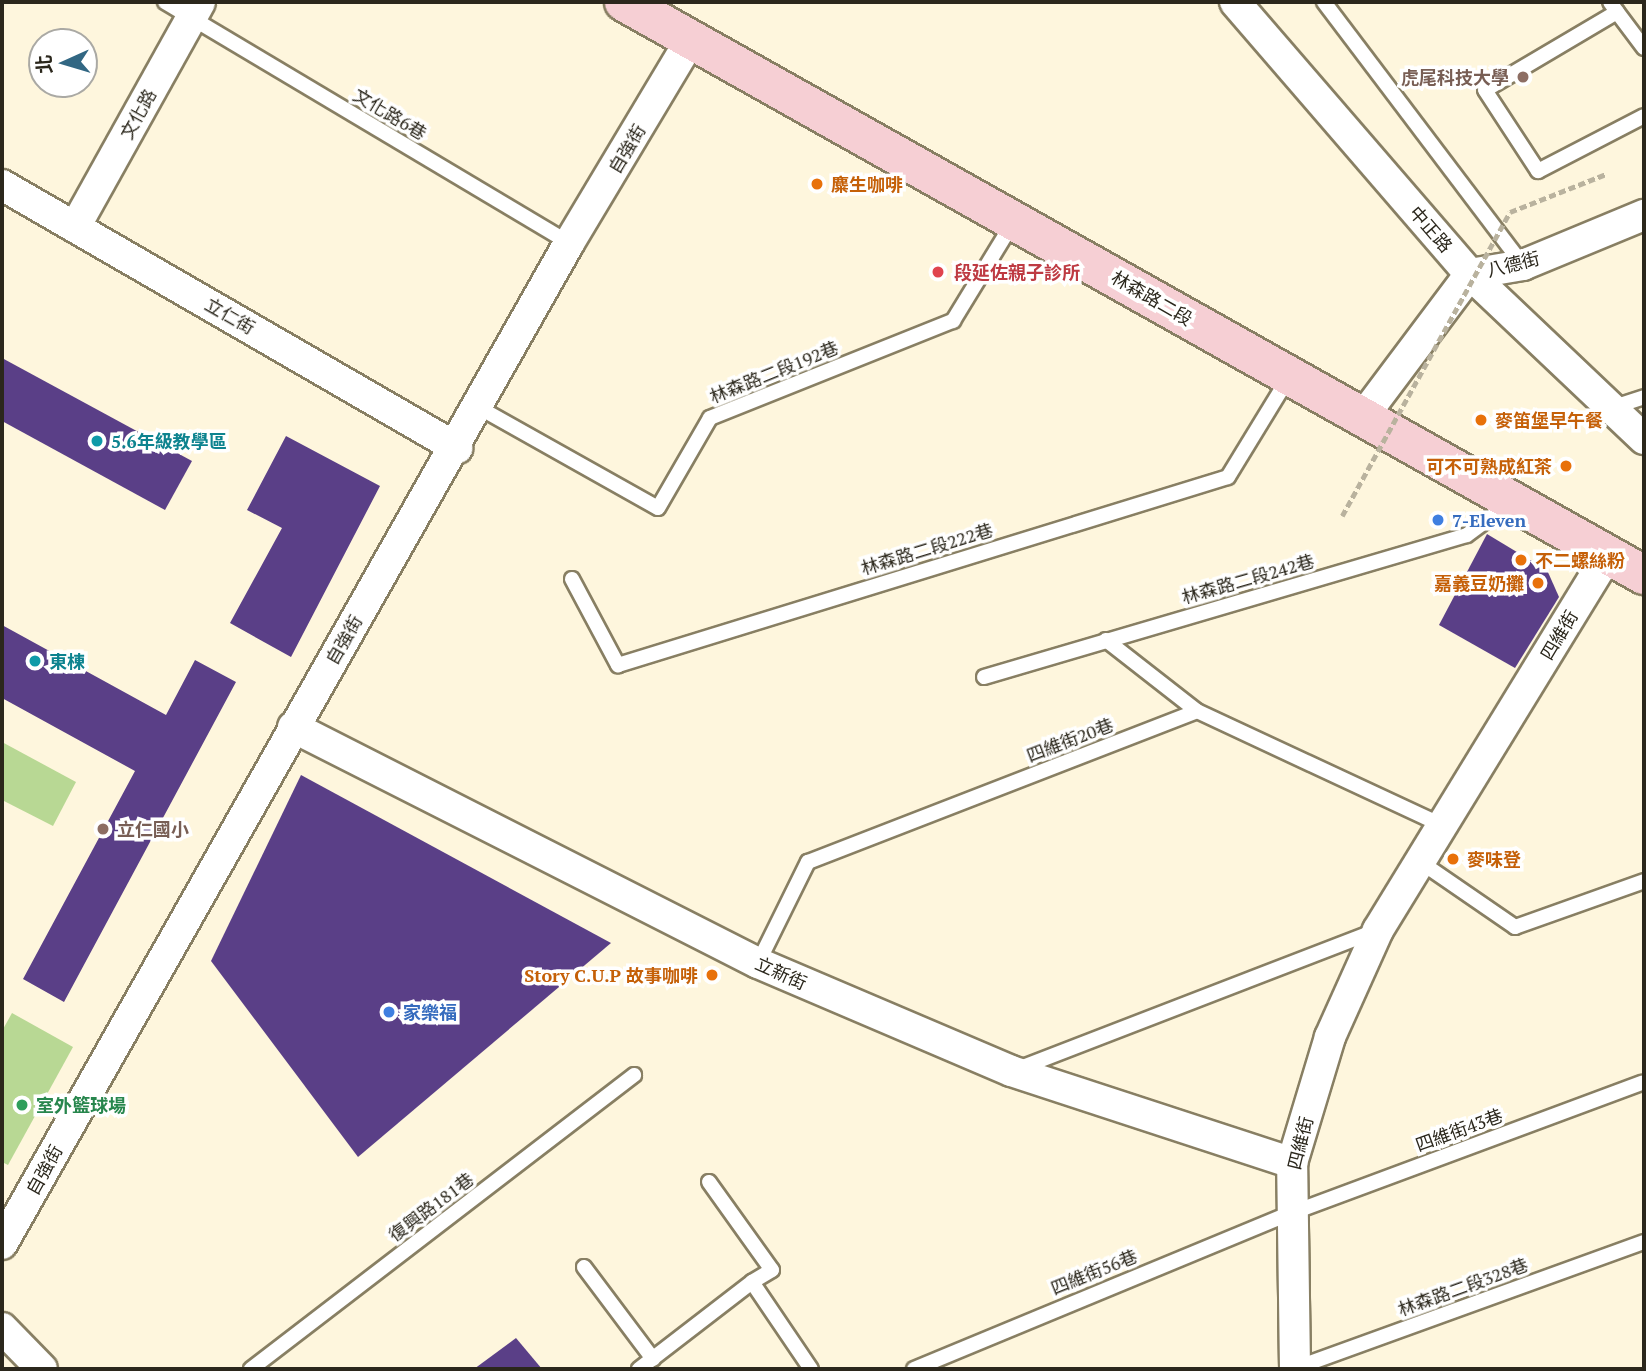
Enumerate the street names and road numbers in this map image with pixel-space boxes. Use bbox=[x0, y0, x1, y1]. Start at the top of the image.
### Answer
street label: 文化路6巷 bbox=[349, 84, 431, 144]
street label: 文化路 bbox=[115, 85, 161, 143]
street label: 自強街 bbox=[604, 120, 650, 178]
street label: 中正路 bbox=[1405, 202, 1457, 256]
street label: 八德街 bbox=[1484, 247, 1542, 281]
street label: 林森路二段 bbox=[1108, 266, 1196, 330]
street label: 立仁街 bbox=[201, 293, 259, 339]
street label: 林森路二段192巷 bbox=[707, 336, 841, 408]
street label: 林森路二段222巷 bbox=[858, 519, 996, 579]
street label: 林森路二段242巷 bbox=[1179, 550, 1317, 608]
street label: 四維街 bbox=[1536, 606, 1582, 664]
street label: 自強街 bbox=[321, 611, 367, 669]
street label: 四維街20巷 bbox=[1024, 714, 1116, 766]
street label: 立新街 bbox=[752, 952, 810, 994]
street label: 四維街43巷 bbox=[1412, 1104, 1506, 1156]
street label: 四維街 bbox=[1283, 1114, 1317, 1172]
street label: 自強街 bbox=[21, 1141, 67, 1199]
street label: 復興路181巷 bbox=[384, 1168, 478, 1246]
street label: 四維街56巷 bbox=[1048, 1245, 1140, 1299]
street label: 林森路二段328巷 bbox=[1395, 1253, 1531, 1321]

